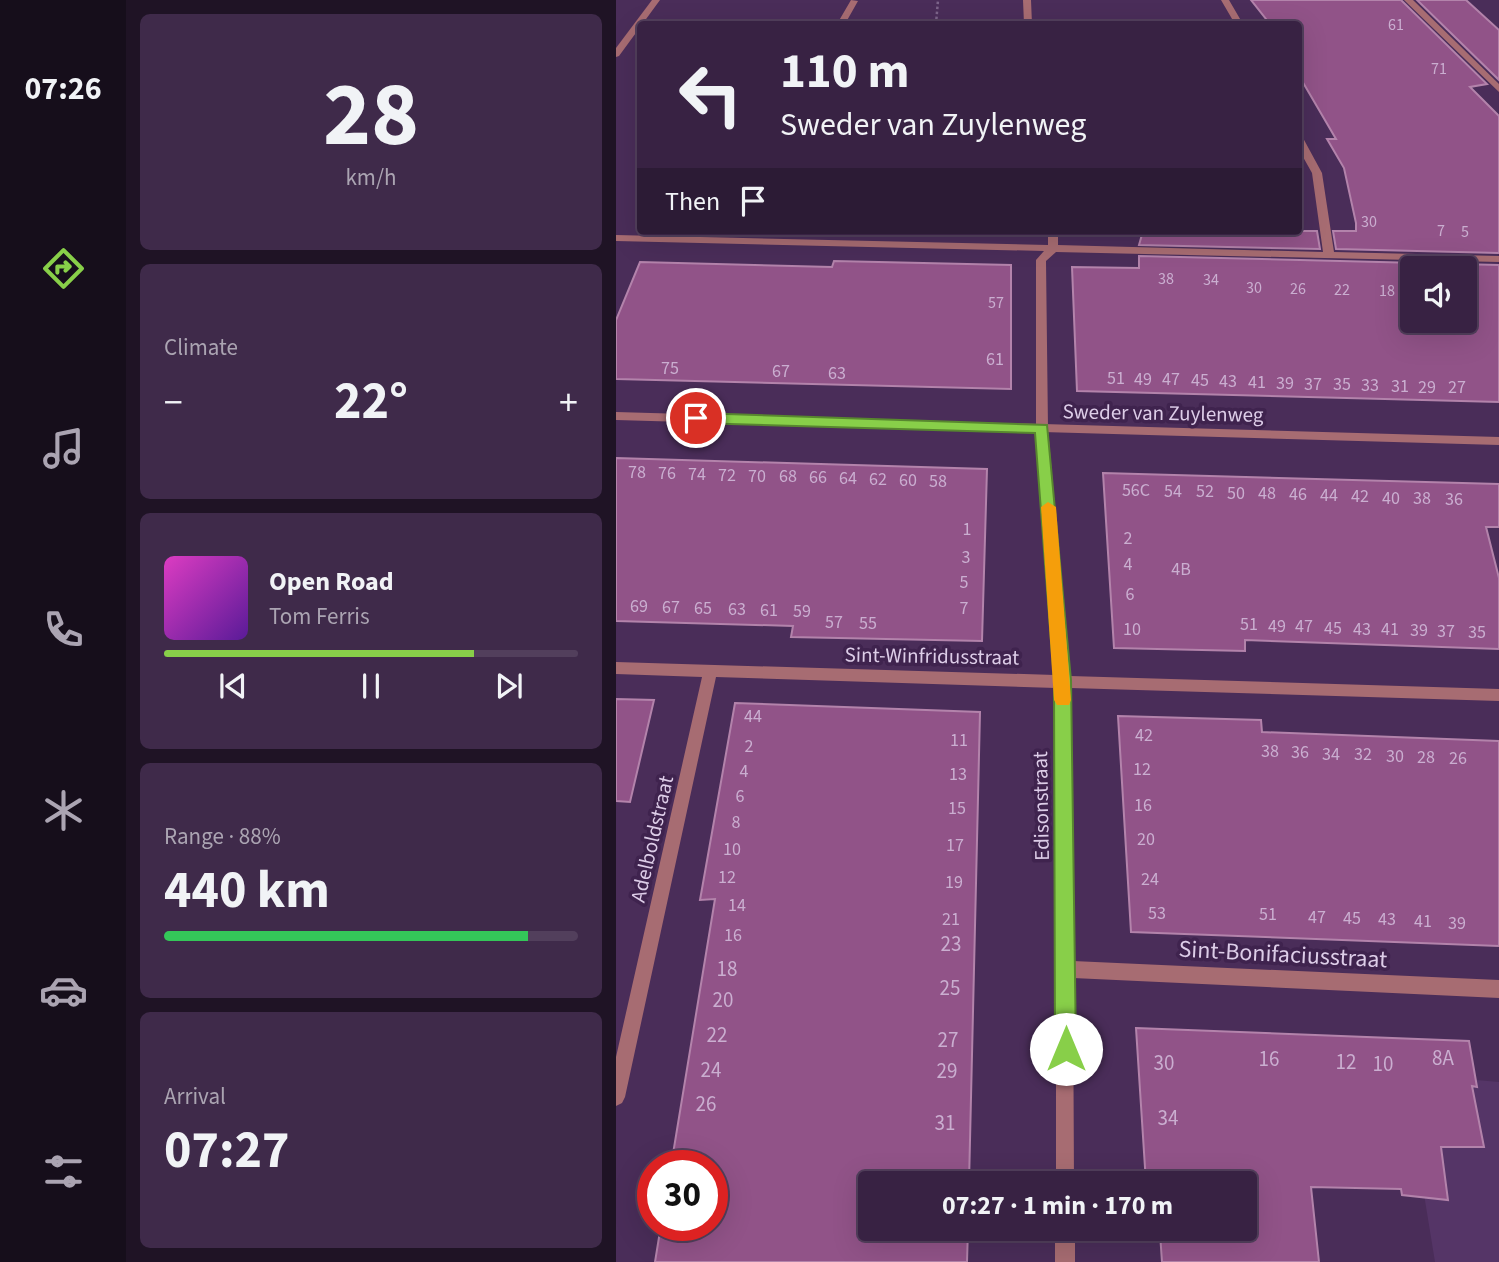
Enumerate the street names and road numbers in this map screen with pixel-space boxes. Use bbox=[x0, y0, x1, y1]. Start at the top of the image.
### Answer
street label: Sweder van Zuylenweg bbox=[1062, 396, 1264, 430]
street label: Sint-Winfridusstraat bbox=[844, 639, 1020, 673]
street label: Edisonstraat bbox=[1025, 751, 1057, 861]
street label: Adelboldstraat bbox=[623, 773, 681, 905]
street label: Sint-Bonifaciusstraat bbox=[1178, 932, 1388, 977]

